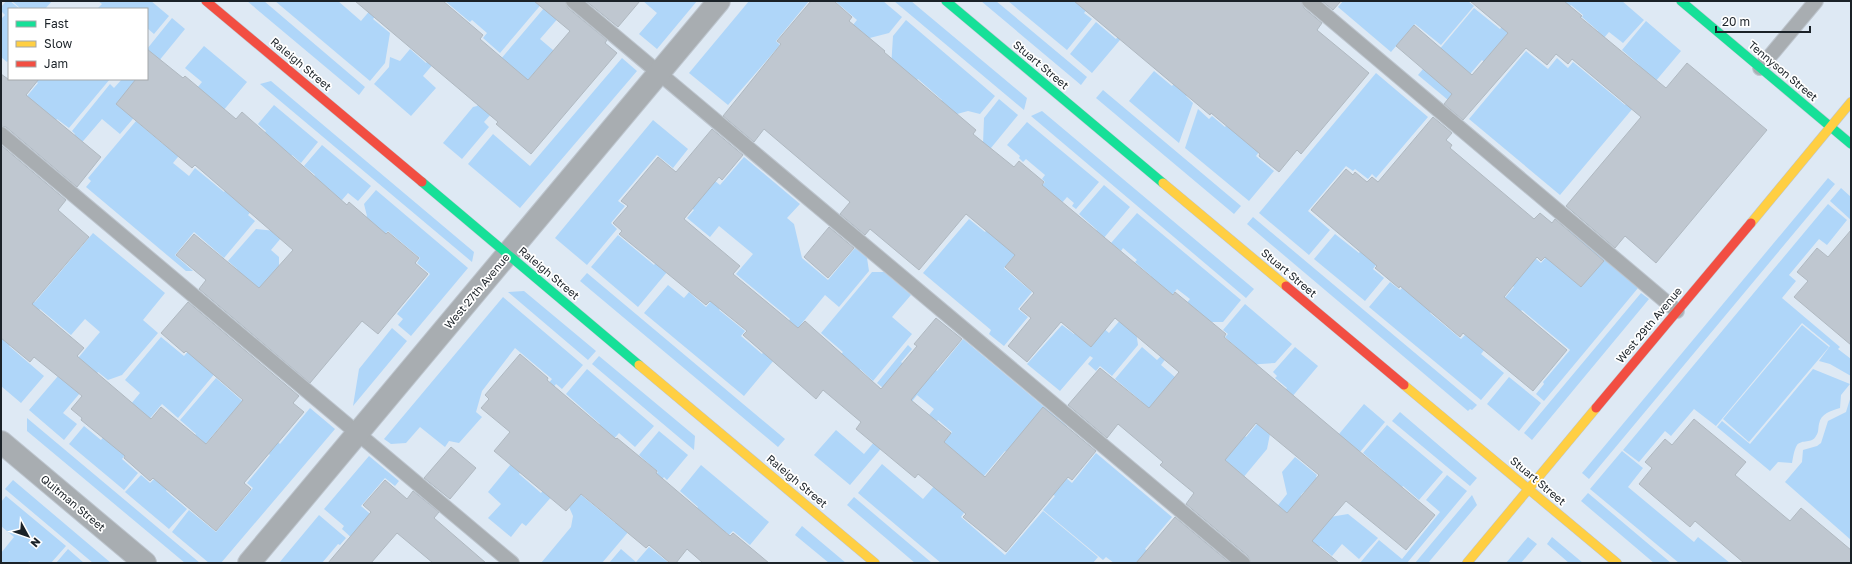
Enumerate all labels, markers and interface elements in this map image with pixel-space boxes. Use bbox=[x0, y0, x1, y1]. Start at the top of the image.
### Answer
legend bbox=[8, 8, 148, 80]
scale bar bbox=[1716, 8, 1810, 34]
text: 20 m bbox=[1722, 14, 1750, 29]
text: Fast bbox=[44, 16, 69, 31]
street label: Raleigh Street bbox=[268, 34, 334, 93]
text: Slow bbox=[44, 36, 72, 51]
street label: Stuart Street bbox=[1011, 38, 1072, 92]
street label: Tennyson Street bbox=[1746, 38, 1821, 103]
text: Jam bbox=[44, 56, 68, 71]
street label: Raleigh Street bbox=[516, 243, 582, 302]
street label: Stuart Street bbox=[1259, 246, 1320, 300]
street label: West 27th Avenue bbox=[441, 250, 512, 331]
street label: West 29th Avenue bbox=[1613, 284, 1684, 365]
street label: Raleigh Street bbox=[764, 451, 830, 510]
street label: Stuart Street bbox=[1508, 454, 1569, 508]
street label: Quitman Street bbox=[38, 472, 108, 533]
north arrow bbox=[8, 516, 48, 556]
text: N bbox=[28, 535, 44, 550]

